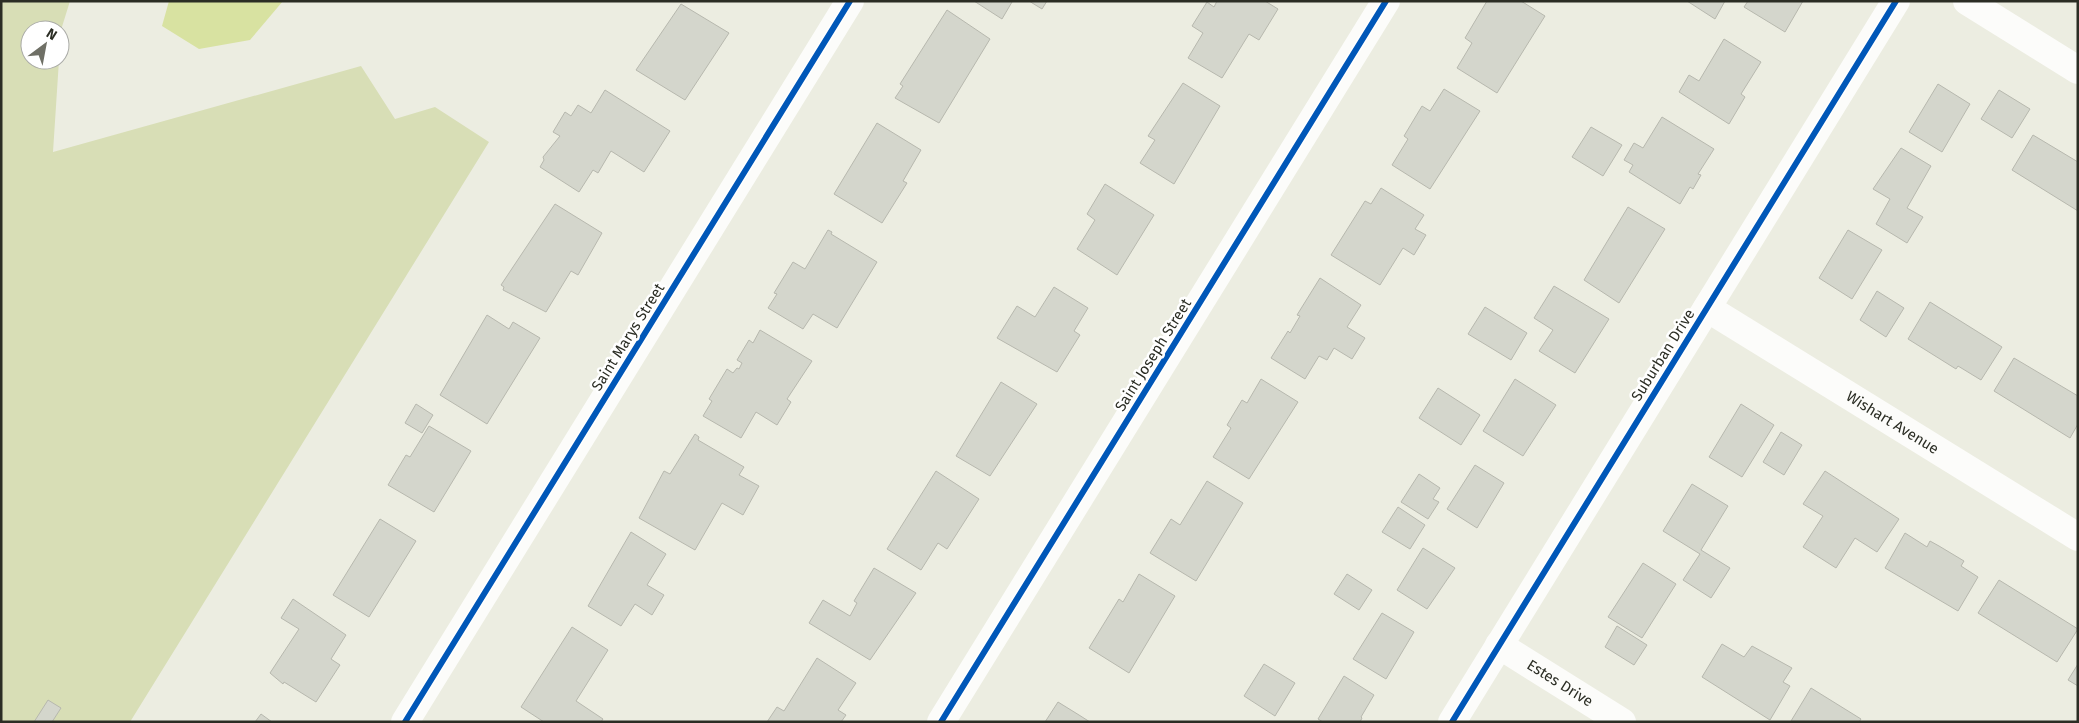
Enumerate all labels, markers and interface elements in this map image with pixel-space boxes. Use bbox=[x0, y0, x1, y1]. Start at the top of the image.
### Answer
north arrow bbox=[20, 20, 70, 70]
text: N bbox=[43, 25, 60, 44]
street label: Saint Marys Street bbox=[588, 279, 669, 394]
street label: Saint Joseph Street bbox=[1111, 295, 1195, 415]
street label: Suburban Drive bbox=[1627, 306, 1699, 404]
street label: Wishart Avenue bbox=[1843, 387, 1942, 458]
street label: Estes Drive bbox=[1524, 656, 1596, 711]

